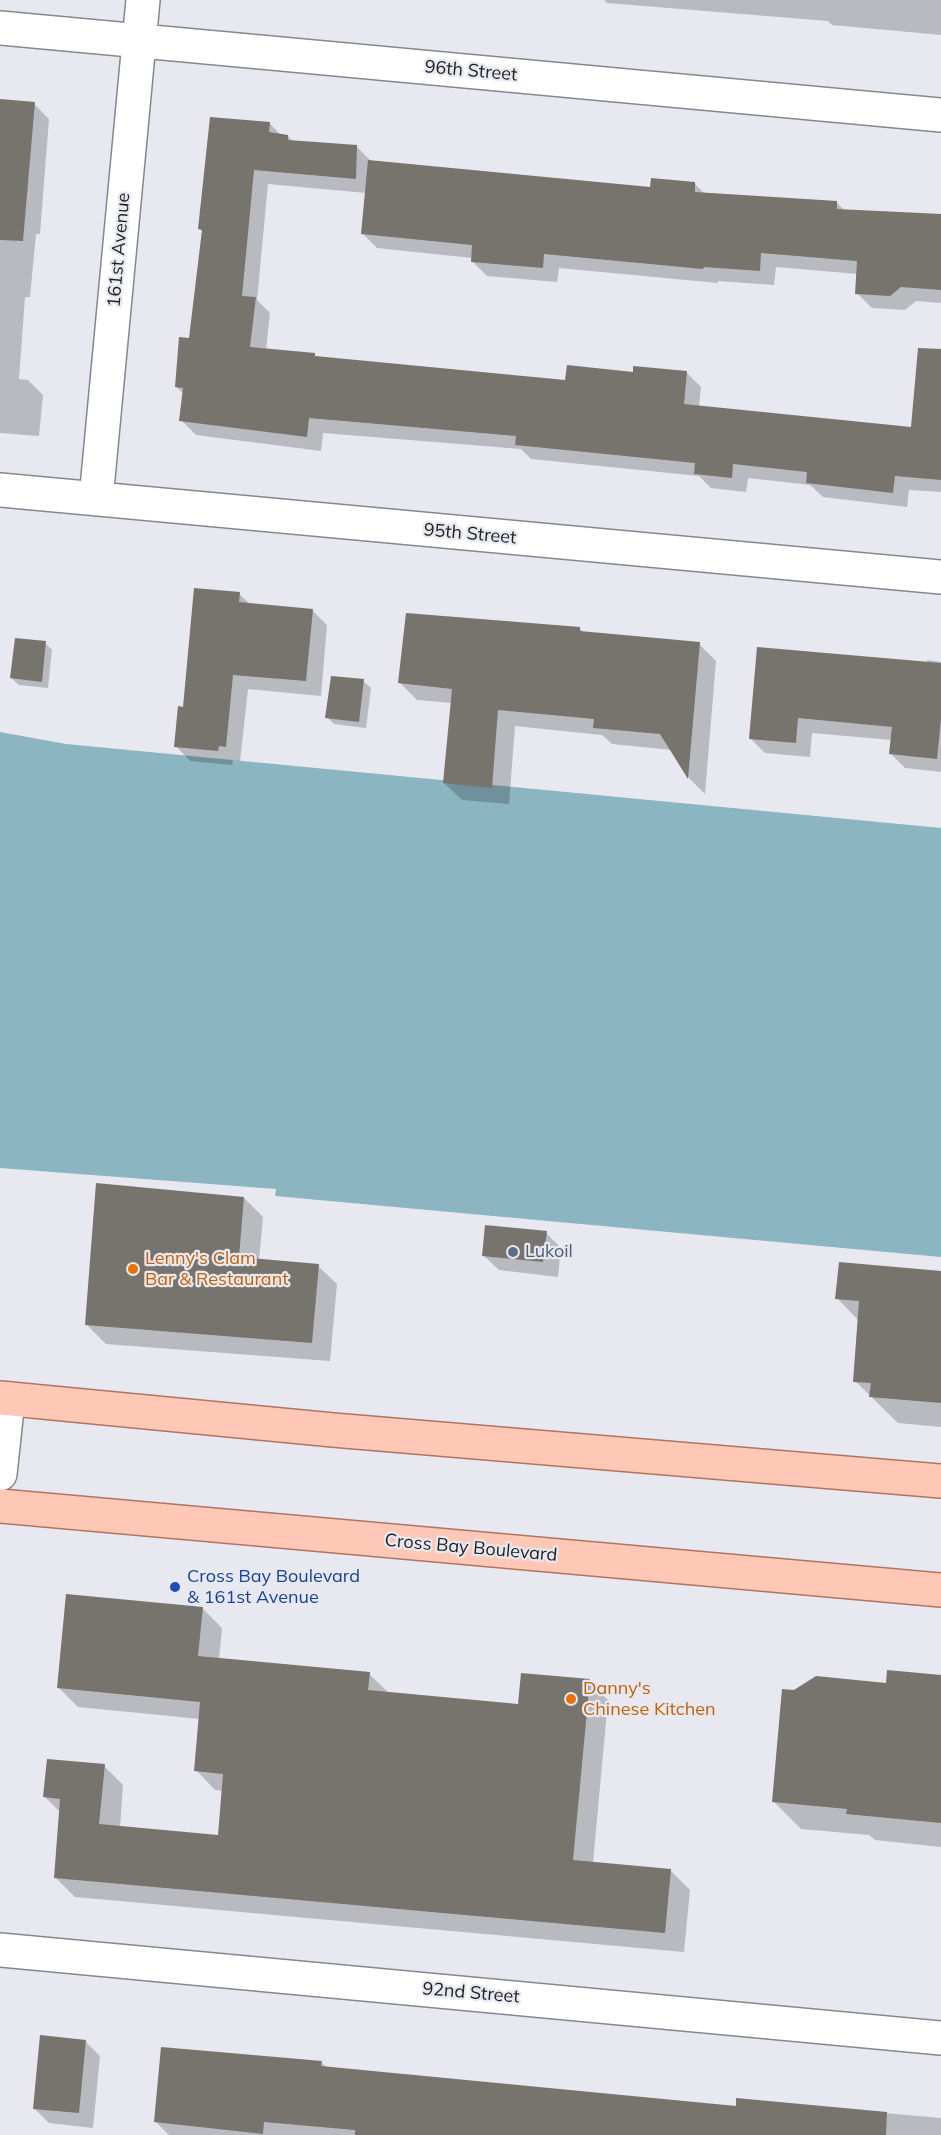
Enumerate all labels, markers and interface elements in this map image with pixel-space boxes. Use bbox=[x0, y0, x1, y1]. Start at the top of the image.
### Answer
street label: 96th Street bbox=[424, 56, 518, 86]
street label: 161st Avenue bbox=[103, 192, 135, 308]
street label: 95th Street bbox=[423, 519, 517, 549]
place label: Lukoil bbox=[525, 1241, 573, 1263]
marker: Lukoil bbox=[506, 1245, 520, 1259]
place label: Lenny's Clam Bar & Restaurant bbox=[145, 1248, 289, 1290]
marker: Lenny's Clam Bar & Restaurant bbox=[126, 1262, 140, 1276]
street label: Cross Bay Boulevard bbox=[384, 1530, 558, 1566]
place label: Cross Bay Boulevard & 161st Avenue bbox=[187, 1566, 360, 1608]
marker: Cross Bay Boulevard & 161st Avenue bbox=[168, 1580, 182, 1594]
place label: Danny's Chinese Kitchen bbox=[583, 1678, 716, 1720]
marker: Danny's Chinese Kitchen bbox=[564, 1692, 578, 1706]
street label: 92nd Street bbox=[422, 1978, 520, 2008]

